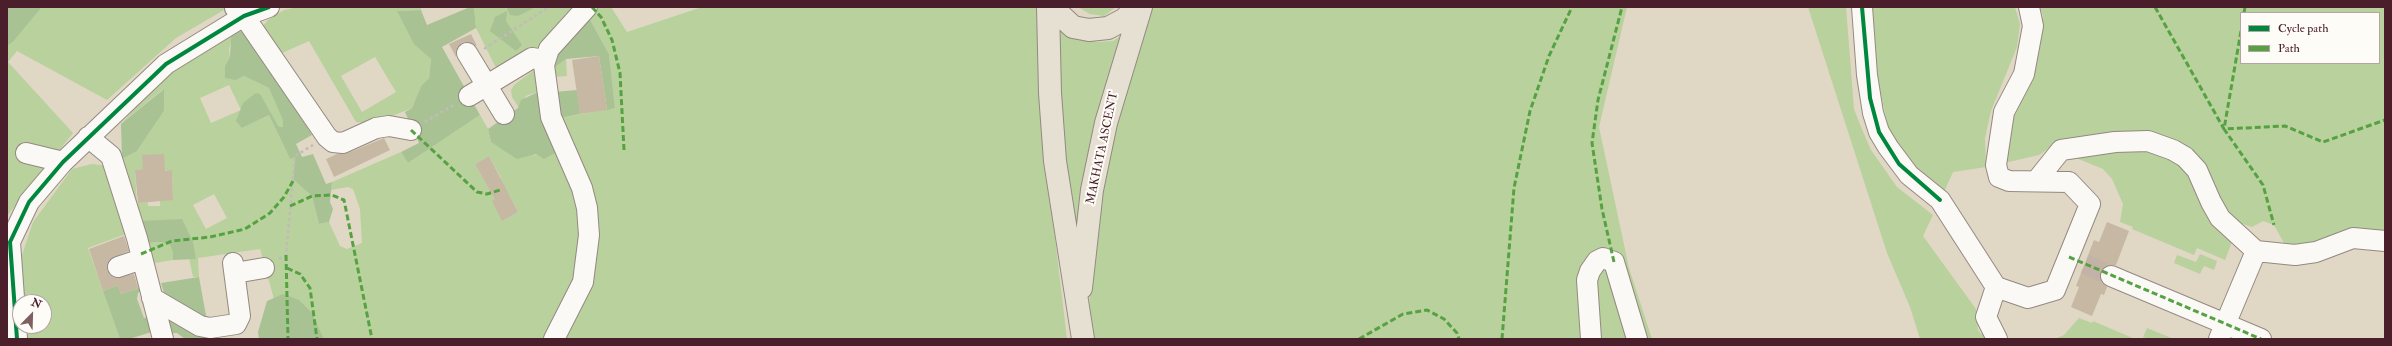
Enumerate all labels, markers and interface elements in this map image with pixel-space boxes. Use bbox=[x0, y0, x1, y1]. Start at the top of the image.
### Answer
legend bbox=[2240, 12, 2380, 64]
text: Cycle path bbox=[2278, 21, 2328, 36]
text: Path bbox=[2278, 41, 2300, 56]
street label: MAKHATA ASCENT bbox=[1084, 90, 1122, 206]
north arrow bbox=[12, 294, 52, 334]
text: N bbox=[29, 296, 44, 311]

